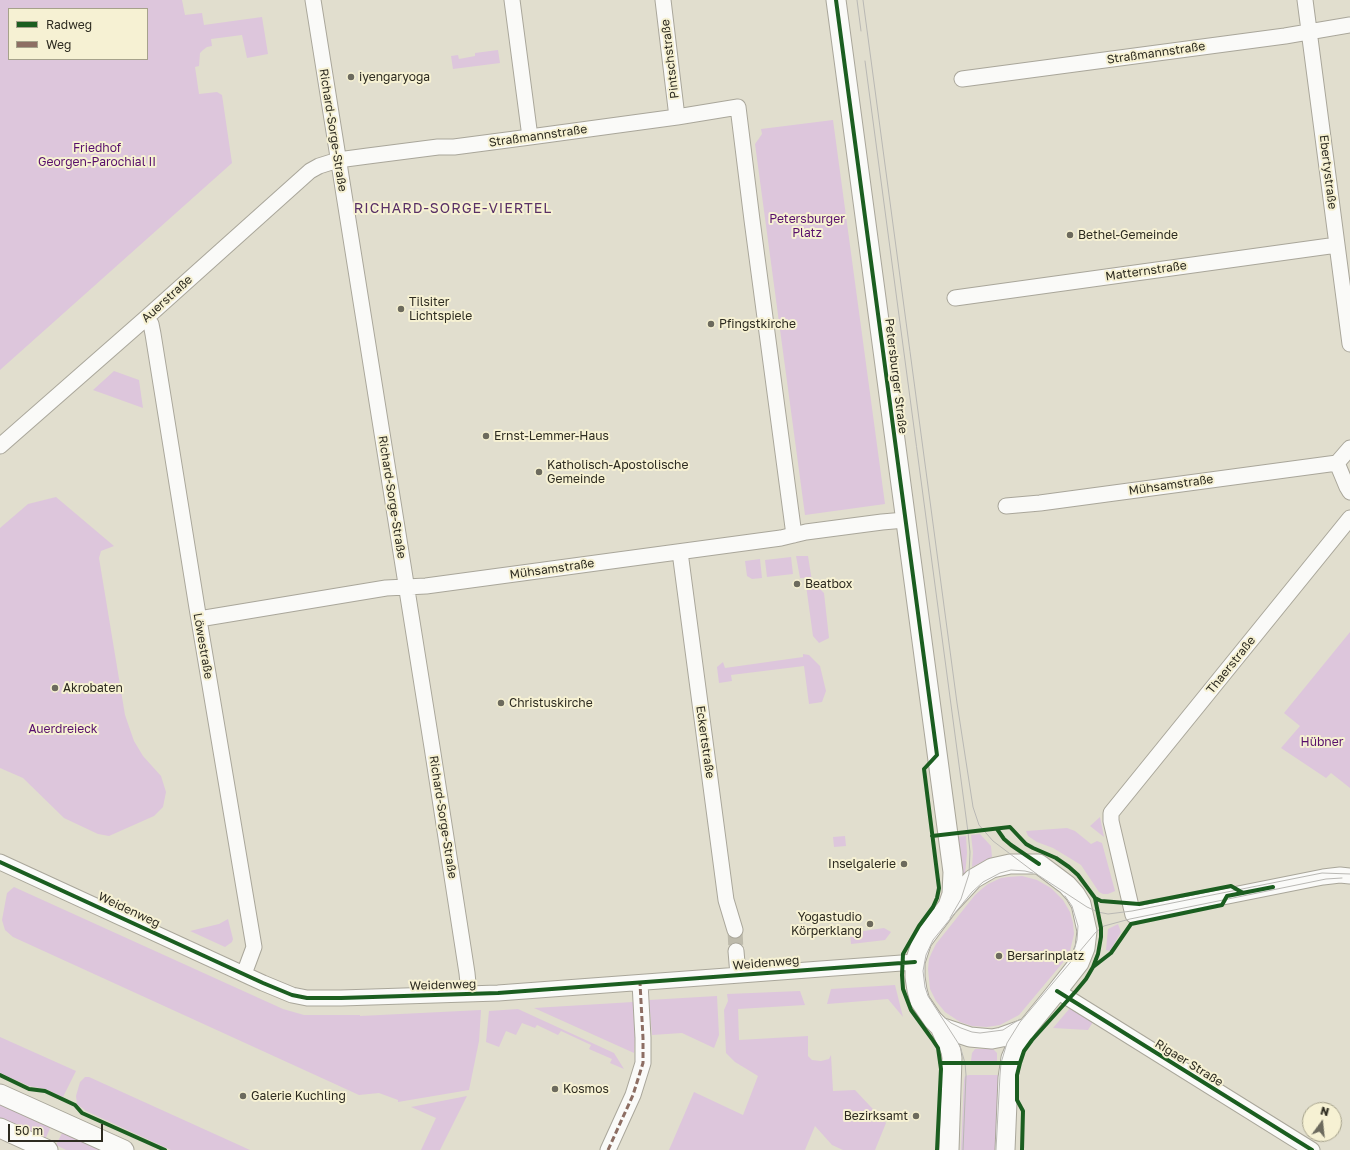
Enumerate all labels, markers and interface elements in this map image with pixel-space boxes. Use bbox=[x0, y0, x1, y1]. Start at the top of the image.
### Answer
legend bbox=[8, 8, 148, 60]
text: Radweg bbox=[46, 17, 92, 32]
street label: Pintschstraße bbox=[658, 19, 682, 99]
text: Weg bbox=[46, 37, 71, 52]
street label: Straßmannstraße bbox=[1106, 39, 1206, 67]
street label: Richard-Sorge-Straße bbox=[316, 67, 350, 193]
place label: iyengaryoga bbox=[359, 70, 430, 84]
marker: iyengaryoga bbox=[346, 72, 356, 82]
street label: Straßmannstraße bbox=[488, 122, 588, 150]
street label: Ebertystraße bbox=[1316, 134, 1340, 210]
park label: Friedhof Georgen-Parochial II bbox=[38, 141, 156, 169]
district label: RICHARD-SORGE-VIERTEL bbox=[354, 201, 552, 217]
park label: Petersburger Platz bbox=[769, 212, 845, 240]
place label: Bethel-Gemeinde bbox=[1078, 228, 1178, 242]
marker: Bethel-Gemeinde bbox=[1065, 230, 1075, 240]
street label: Matternstraße bbox=[1104, 258, 1188, 284]
street label: Auerstraße bbox=[139, 273, 195, 325]
place label: Tilsiter Lichtspiele bbox=[409, 295, 472, 323]
marker: Tilsiter Lichtspiele bbox=[396, 304, 406, 314]
place label: Pfingstkirche bbox=[719, 317, 796, 331]
street label: Petersburger Straße bbox=[882, 317, 910, 435]
marker: Pfingstkirche bbox=[706, 319, 716, 329]
place label: Ernst-Lemmer-Haus bbox=[494, 429, 609, 443]
marker: Ernst-Lemmer-Haus bbox=[481, 431, 491, 441]
street label: Richard-Sorge-Straße bbox=[375, 434, 409, 560]
place label: Katholisch-Apostolische Gemeinde bbox=[547, 458, 688, 486]
marker: Katholisch-Apostolische Gemeinde bbox=[534, 467, 544, 477]
street label: Mühsamstraße bbox=[1128, 472, 1214, 498]
street label: Mühsamstraße bbox=[509, 556, 595, 582]
place label: Beatbox bbox=[805, 577, 852, 591]
marker: Beatbox bbox=[792, 579, 802, 589]
street label: Löwestraße bbox=[190, 612, 216, 680]
street label: Thaerstraße bbox=[1203, 633, 1259, 697]
place label: Akrobaten bbox=[63, 681, 123, 695]
marker: Akrobaten bbox=[50, 683, 60, 693]
place label: Christuskirche bbox=[509, 696, 593, 710]
marker: Christuskirche bbox=[496, 698, 506, 708]
street label: Eckertstraße bbox=[693, 705, 717, 779]
park label: Auerdreieck bbox=[29, 722, 97, 736]
park label: Hübner bbox=[1301, 735, 1343, 749]
street label: Richard-Sorge-Straße bbox=[426, 754, 460, 880]
place label: Inselgalerie bbox=[828, 857, 896, 871]
marker: Inselgalerie bbox=[899, 859, 909, 869]
street label: Weidenweg bbox=[96, 889, 162, 931]
place label: Yogastudio Körperklang bbox=[791, 910, 862, 938]
marker: Yogastudio Körperklang bbox=[865, 919, 875, 929]
place label: Bersarinplatz bbox=[1007, 949, 1084, 963]
marker: Bersarinplatz bbox=[994, 951, 1004, 961]
street label: Weidenweg bbox=[732, 953, 800, 973]
street label: Weidenweg bbox=[409, 977, 477, 993]
street label: Rigaer Straße bbox=[1152, 1036, 1226, 1090]
place label: Kosmos bbox=[563, 1082, 609, 1096]
marker: Kosmos bbox=[550, 1084, 560, 1094]
place label: Galerie Kuchling bbox=[251, 1089, 346, 1103]
marker: Galerie Kuchling bbox=[238, 1091, 248, 1101]
north arrow bbox=[1302, 1102, 1342, 1142]
text: N bbox=[1319, 1104, 1331, 1118]
place label: Bezirksamt bbox=[844, 1109, 908, 1123]
marker: Bezirksamt bbox=[911, 1111, 921, 1121]
scale bar bbox=[10, 1116, 105, 1142]
text: 50 m bbox=[15, 1123, 43, 1138]

